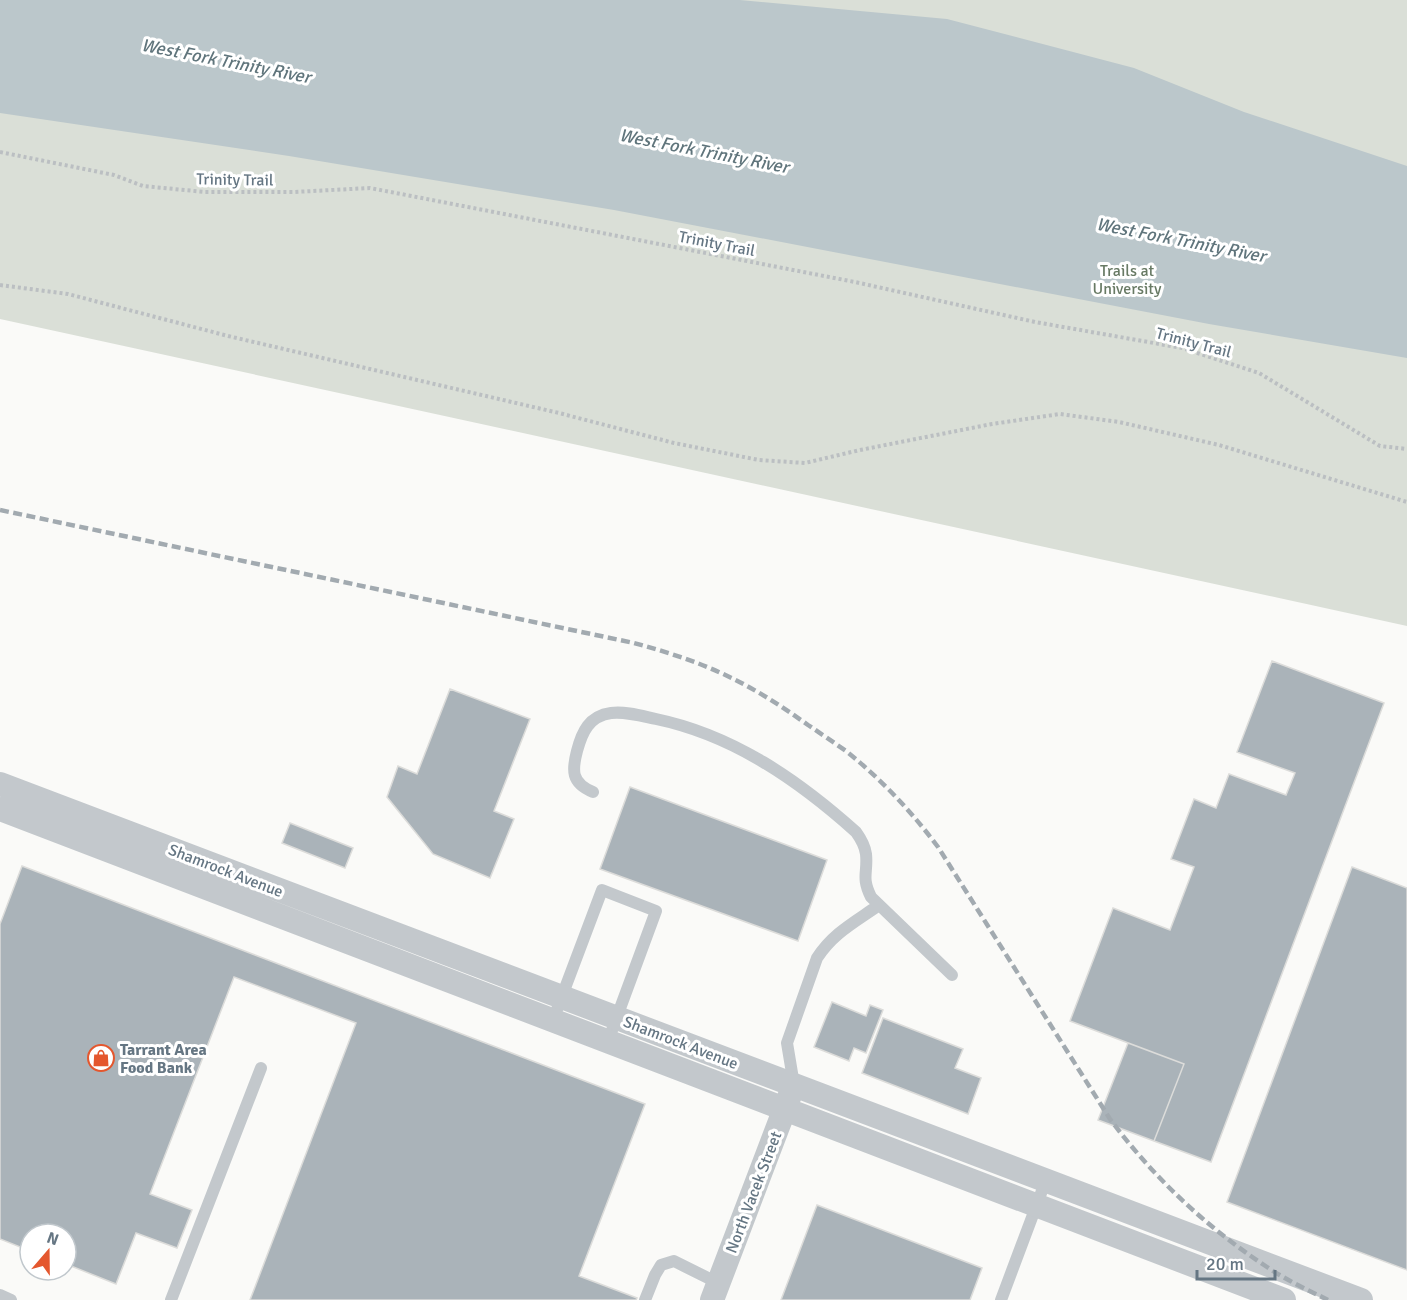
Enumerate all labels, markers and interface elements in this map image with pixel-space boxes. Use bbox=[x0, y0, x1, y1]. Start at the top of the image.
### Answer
water label: West Fork Trinity River bbox=[140, 34, 315, 89]
water label: West Fork Trinity River bbox=[618, 124, 793, 179]
street label: Trinity Trail bbox=[196, 169, 274, 191]
water label: West Fork Trinity River bbox=[1095, 213, 1270, 268]
street label: Trinity Trail bbox=[677, 227, 757, 261]
park label: Trails at University bbox=[1092, 261, 1162, 299]
street label: Trinity Trail bbox=[1154, 323, 1234, 363]
street label: Shamrock Avenue bbox=[165, 840, 286, 902]
street label: Shamrock Avenue bbox=[620, 1012, 741, 1074]
place label: Tarrant Area Food Bank bbox=[120, 1040, 207, 1078]
shop icon: Tarrant Area Food Bank bbox=[86, 1043, 116, 1073]
street label: North Vacek Street bbox=[722, 1128, 786, 1256]
north arrow bbox=[18, 1222, 78, 1282]
text: N bbox=[44, 1228, 61, 1250]
scale bar bbox=[1197, 1243, 1275, 1281]
text: 20 m bbox=[1206, 1253, 1244, 1275]

